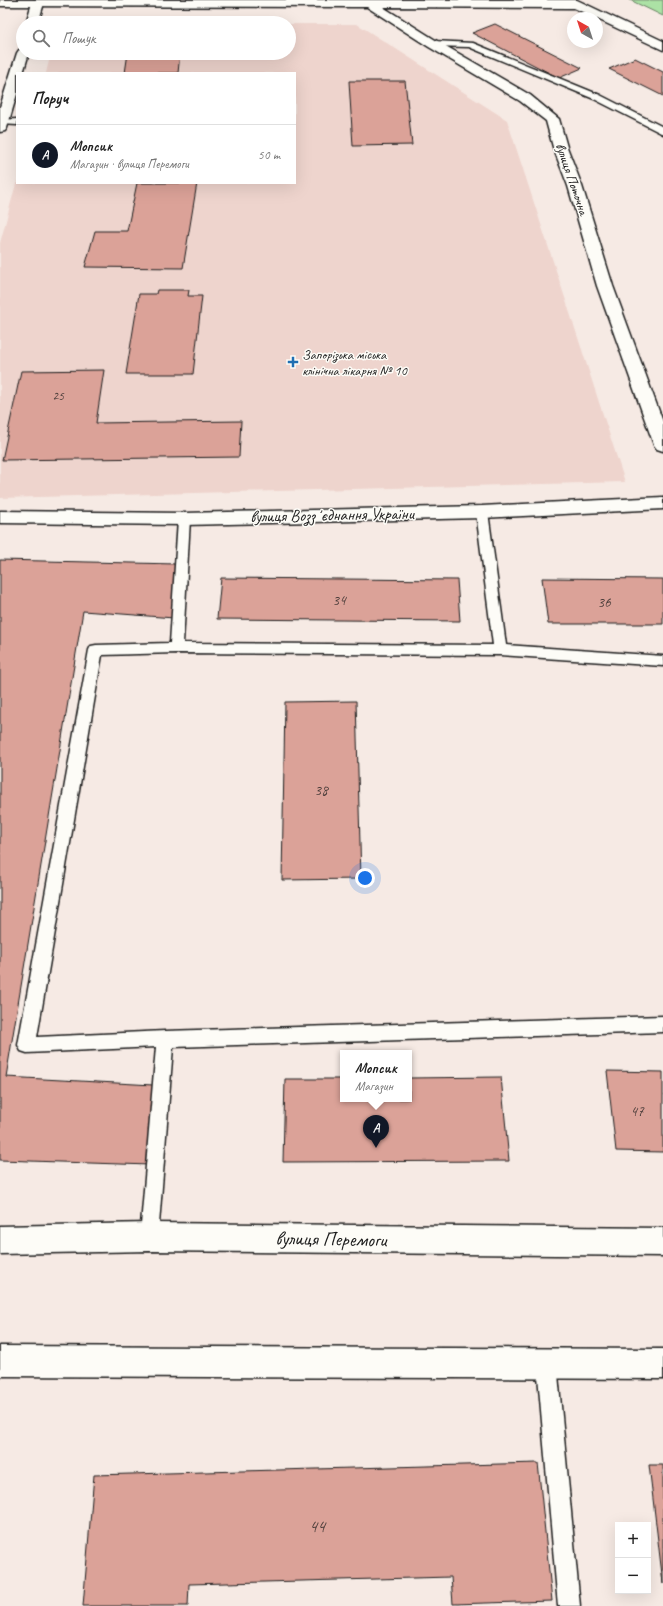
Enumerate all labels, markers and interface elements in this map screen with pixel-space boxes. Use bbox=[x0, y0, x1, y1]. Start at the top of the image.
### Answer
north arrow bbox=[567, 12, 603, 48]
search box bbox=[16, 16, 296, 60]
icon: search bbox=[30, 27, 52, 49]
text: Пошук bbox=[62, 29, 95, 48]
text: Поруч bbox=[32, 88, 68, 109]
text: Мопсик bbox=[70, 137, 112, 156]
street label: вулиця Поточна bbox=[552, 141, 593, 218]
text: A bbox=[42, 147, 48, 163]
text: 50 m bbox=[258, 147, 280, 163]
text: Магазин · вулиця Перемоги bbox=[70, 156, 189, 172]
place label: Запорізька міська клінічна лікарня № 10 bbox=[302, 346, 409, 379]
marker: Запорізька міська клінічна лікарня № 10 bbox=[287, 356, 299, 368]
house number: 25 bbox=[52, 388, 65, 404]
street label: вулиця Воззʼєднання України bbox=[250, 503, 416, 528]
house number: 34 bbox=[332, 591, 347, 610]
house number: 36 bbox=[597, 593, 612, 612]
house number: 38 bbox=[314, 781, 329, 800]
your location bbox=[355, 868, 375, 888]
popup bbox=[340, 1050, 412, 1102]
text: Мопсик bbox=[355, 1059, 397, 1078]
text: Магазин bbox=[355, 1078, 393, 1094]
house number: 47 bbox=[630, 1102, 645, 1121]
pin: A bbox=[363, 1115, 389, 1148]
street label: вулиця Перемоги bbox=[275, 1226, 388, 1252]
house number: 44 bbox=[309, 1515, 327, 1537]
map controls bbox=[615, 1522, 651, 1594]
button: + bbox=[615, 1522, 651, 1558]
button: − bbox=[615, 1558, 651, 1594]

